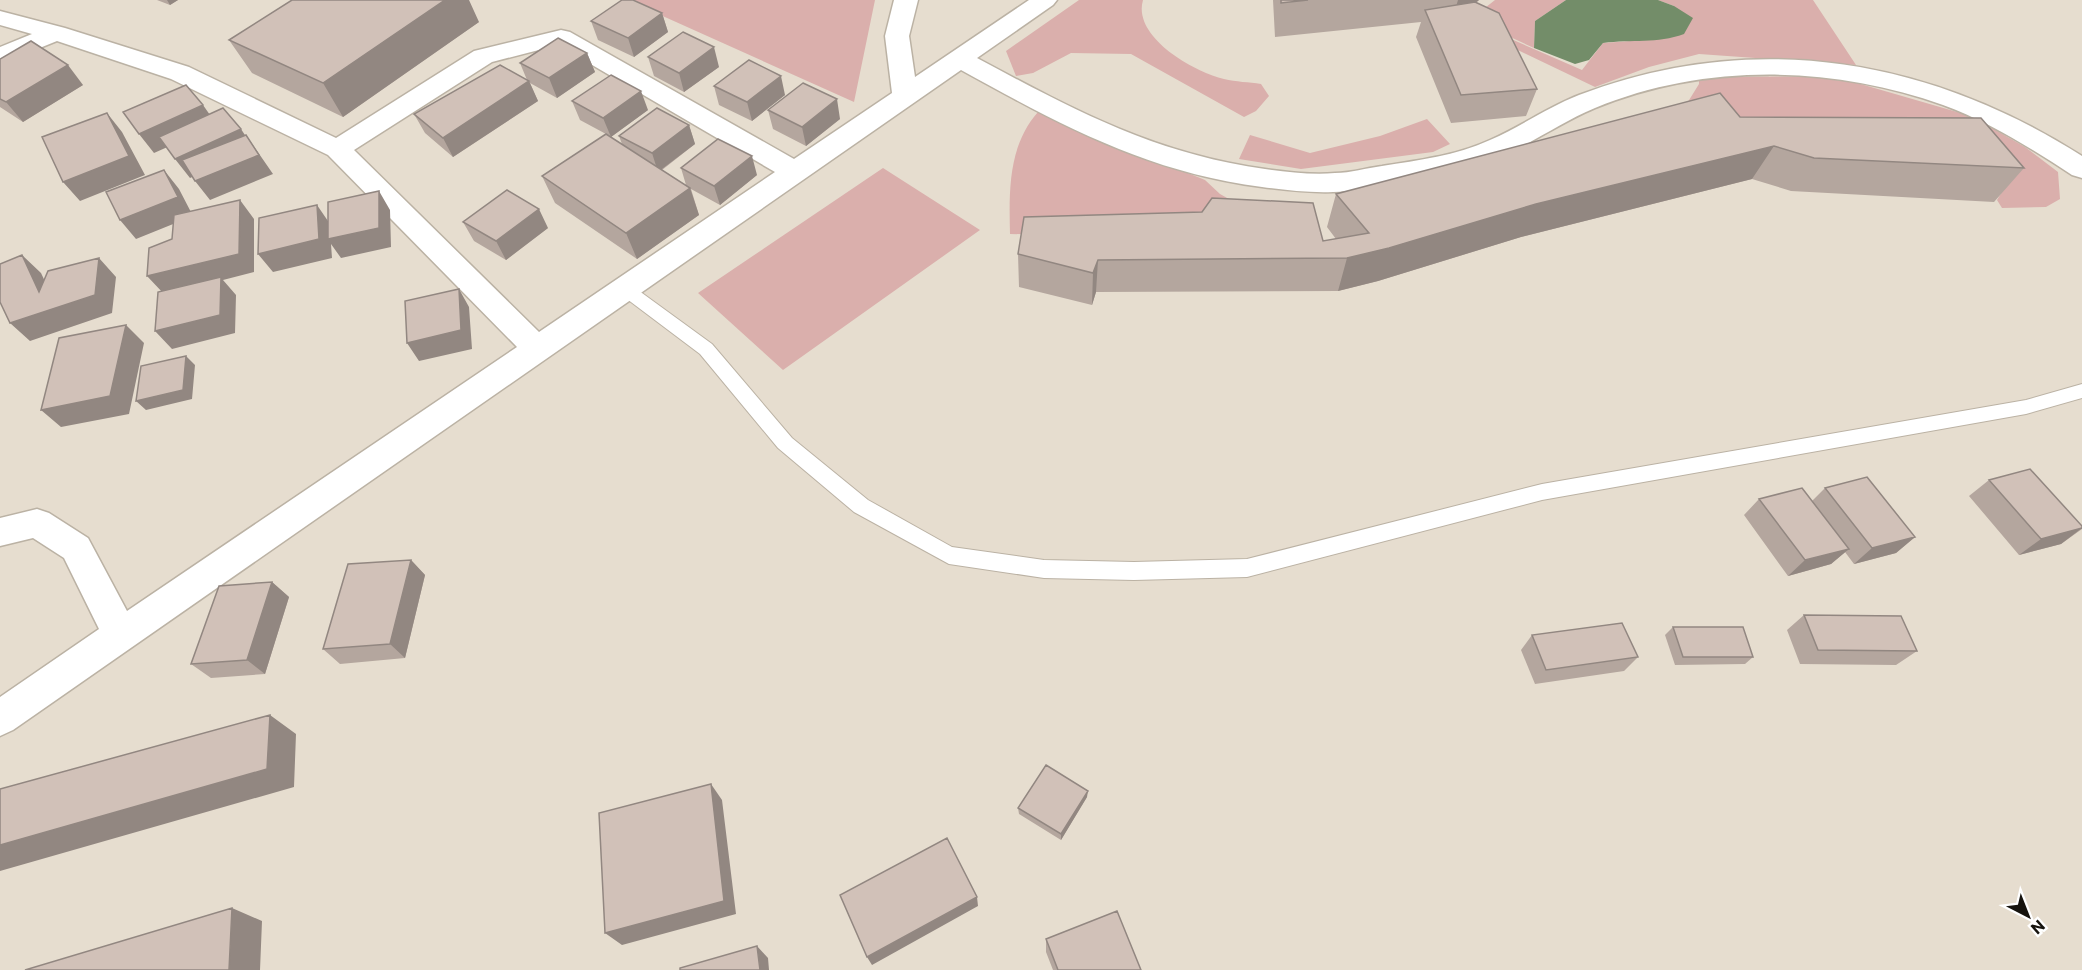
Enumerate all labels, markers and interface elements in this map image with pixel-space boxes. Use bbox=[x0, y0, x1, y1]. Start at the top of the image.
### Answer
north arrow bbox=[1998, 886, 2058, 946]
text: N bbox=[2028, 916, 2049, 939]

